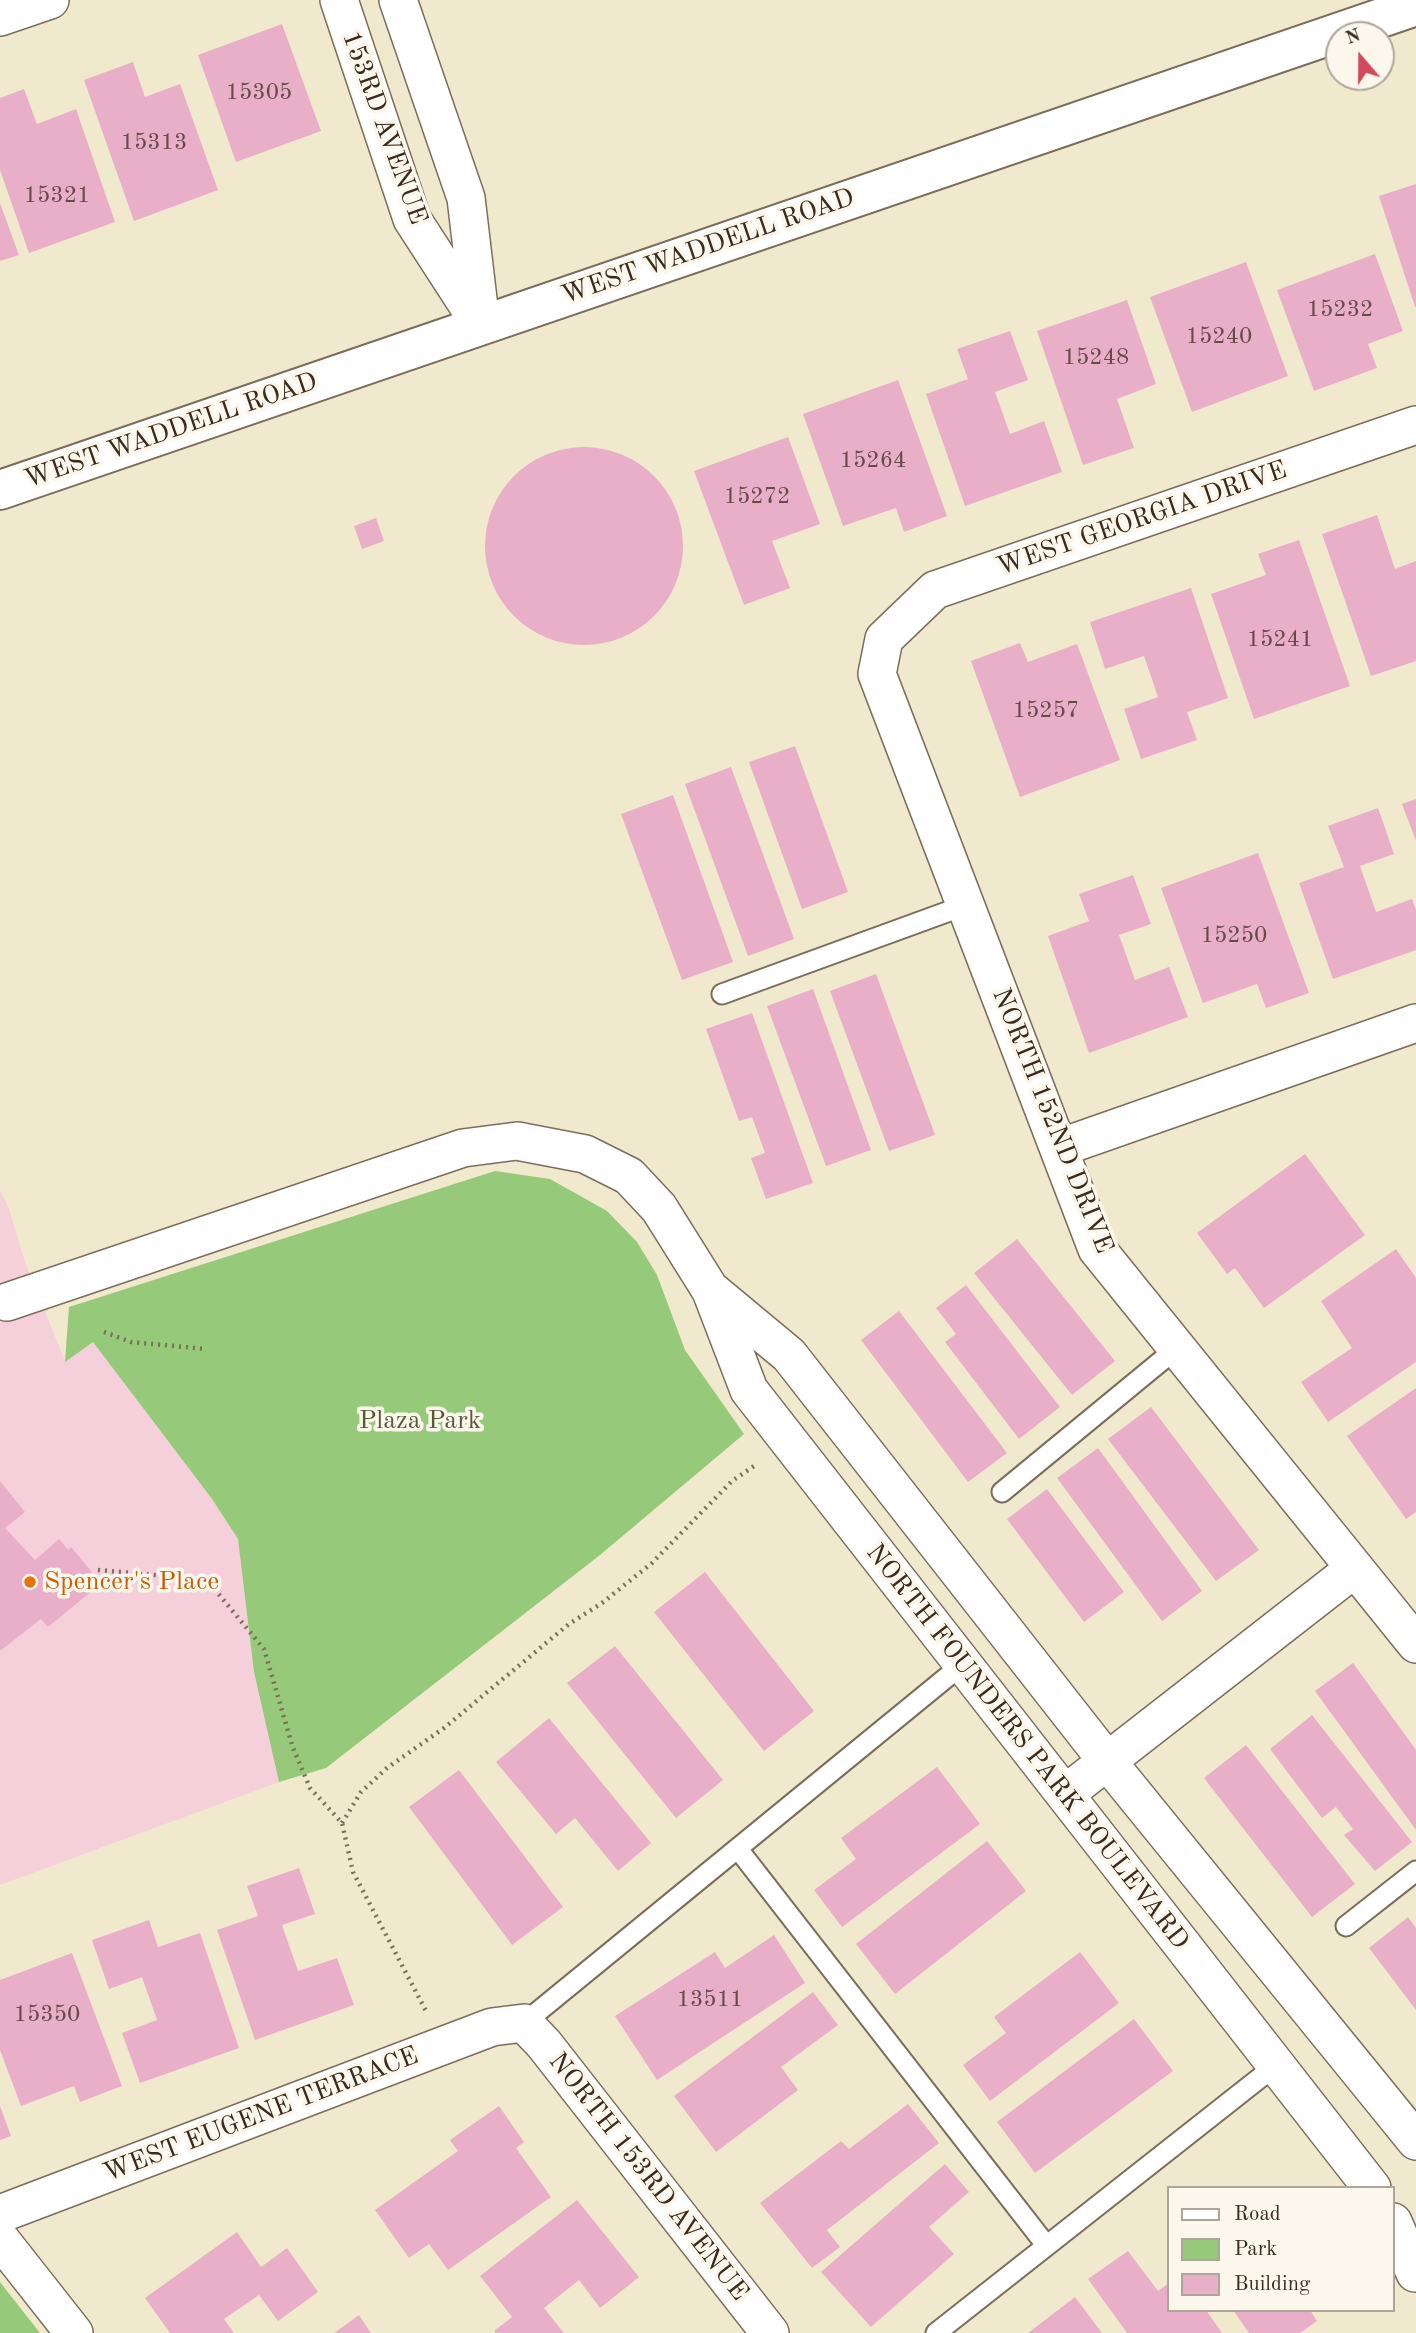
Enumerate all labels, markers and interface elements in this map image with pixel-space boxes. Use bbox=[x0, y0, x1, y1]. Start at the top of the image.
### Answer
north arrow bbox=[1325, 21, 1395, 91]
text: N bbox=[1343, 26, 1363, 49]
street label: 153RD AVENUE bbox=[335, 27, 433, 229]
house number: 15305 bbox=[226, 79, 292, 107]
house number: 15313 bbox=[121, 129, 187, 157]
house number: 15321 bbox=[24, 182, 90, 210]
street label: WEST WADDELL ROAD bbox=[558, 182, 858, 312]
house number: 15232 bbox=[1307, 296, 1373, 324]
house number: 15240 bbox=[1186, 323, 1252, 351]
house number: 15248 bbox=[1063, 344, 1129, 372]
street label: WEST WADDELL ROAD bbox=[21, 366, 321, 496]
house number: 15264 bbox=[840, 447, 906, 475]
street label: WEST GEORGIA DRIVE bbox=[993, 455, 1291, 583]
house number: 15272 bbox=[724, 483, 790, 511]
house number: 15241 bbox=[1247, 626, 1313, 654]
house number: 15257 bbox=[1013, 697, 1079, 725]
house number: 15250 bbox=[1201, 922, 1267, 950]
street label: NORTH 152ND DRIVE bbox=[985, 984, 1119, 1258]
park label: Plaza Park bbox=[359, 1405, 481, 1437]
street label: NORTH FOUNDERS PARK BOULEVARD bbox=[859, 1538, 1195, 1956]
place label: Spencer's Place bbox=[44, 1566, 219, 1598]
marker: Spencer's Place bbox=[22, 1574, 38, 1590]
house number: 13511 bbox=[677, 1986, 743, 2014]
house number: 15350 bbox=[14, 2001, 80, 2029]
street label: WEST EUGENE TERRACE bbox=[99, 2040, 423, 2190]
street label: NORTH 153RD AVENUE bbox=[541, 2047, 755, 2307]
legend bbox=[1168, 2186, 1395, 2312]
text: Road bbox=[1234, 2204, 1281, 2225]
text: Park bbox=[1234, 2239, 1277, 2260]
text: Building bbox=[1234, 2274, 1310, 2295]

